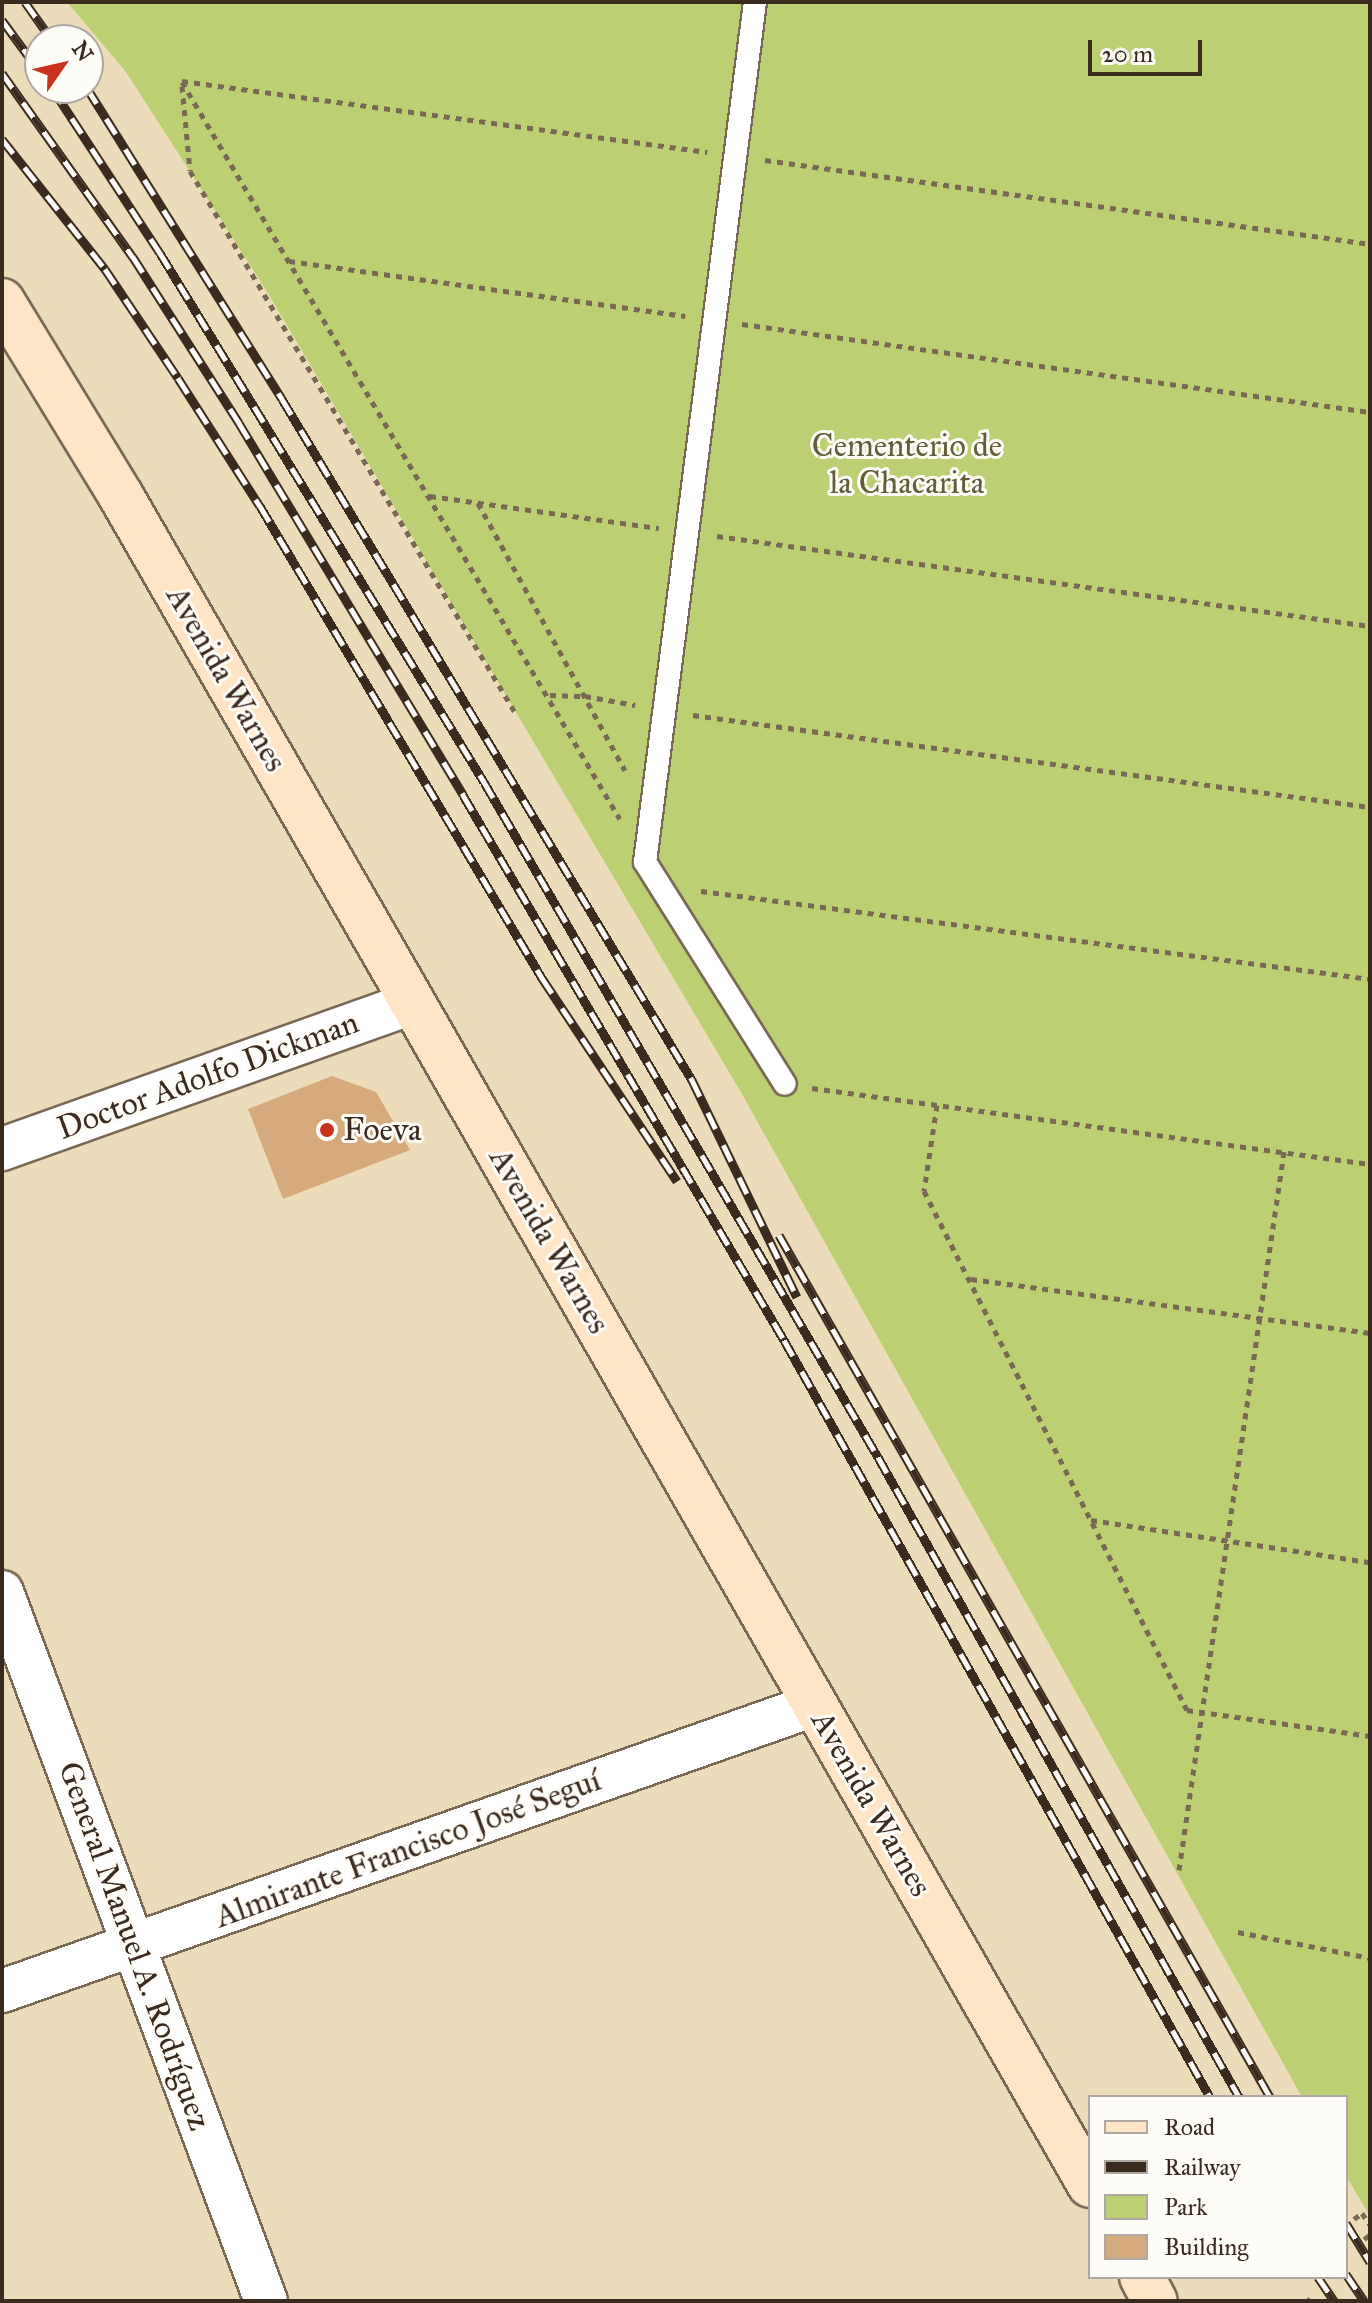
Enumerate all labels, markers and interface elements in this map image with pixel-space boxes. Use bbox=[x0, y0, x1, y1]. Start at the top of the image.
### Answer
north arrow bbox=[24, 24, 104, 104]
scale bar bbox=[1092, 24, 1206, 74]
text: N bbox=[66, 36, 99, 67]
text: 20 m bbox=[1102, 39, 1153, 69]
park label: Cementerio de la Chacarita bbox=[812, 428, 1002, 503]
street label: Avenida Warnes bbox=[157, 579, 295, 779]
street label: Doctor Adolfo Dickman bbox=[52, 1004, 364, 1148]
place label: Foeva bbox=[343, 1111, 422, 1149]
marker: Foeva bbox=[318, 1121, 336, 1139]
street label: Avenida Warnes bbox=[480, 1141, 618, 1341]
street label: Avenida Warnes bbox=[802, 1704, 940, 1904]
street label: General Manuel A. Rodríguez bbox=[49, 1757, 219, 2135]
street label: Almirante Francisco José Seguí bbox=[210, 1761, 606, 1937]
legend bbox=[1088, 2095, 1348, 2279]
text: Road bbox=[1164, 2112, 1215, 2142]
text: Railway bbox=[1164, 2152, 1241, 2182]
text: Park bbox=[1164, 2192, 1207, 2222]
text: Building bbox=[1164, 2232, 1249, 2262]

